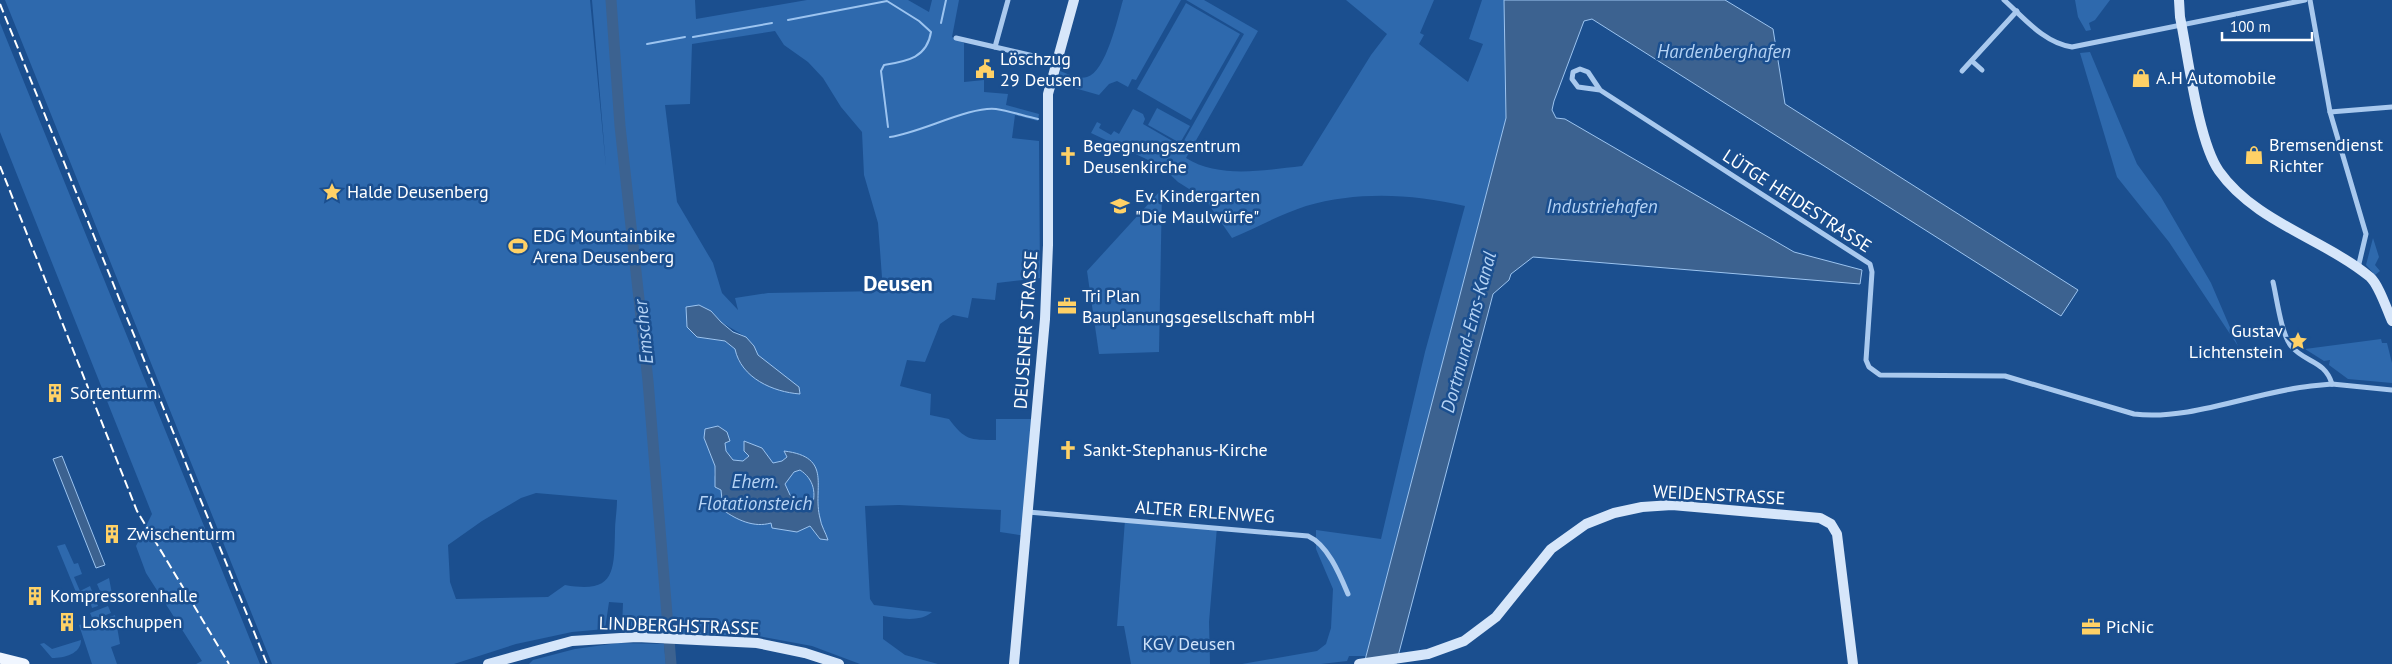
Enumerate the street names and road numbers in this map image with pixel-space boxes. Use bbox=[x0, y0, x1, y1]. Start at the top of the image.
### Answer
street label: LÜTGE HEIDESTRASSE bbox=[1718, 144, 1876, 257]
street label: DEUSENER STRASSE bbox=[1008, 250, 1043, 410]
street label: WEIDENSTRASSE bbox=[1652, 480, 1786, 509]
street label: ALTER ERLENWEG bbox=[1135, 495, 1276, 528]
street label: LINDBERGHSTRASSE bbox=[598, 611, 760, 640]

